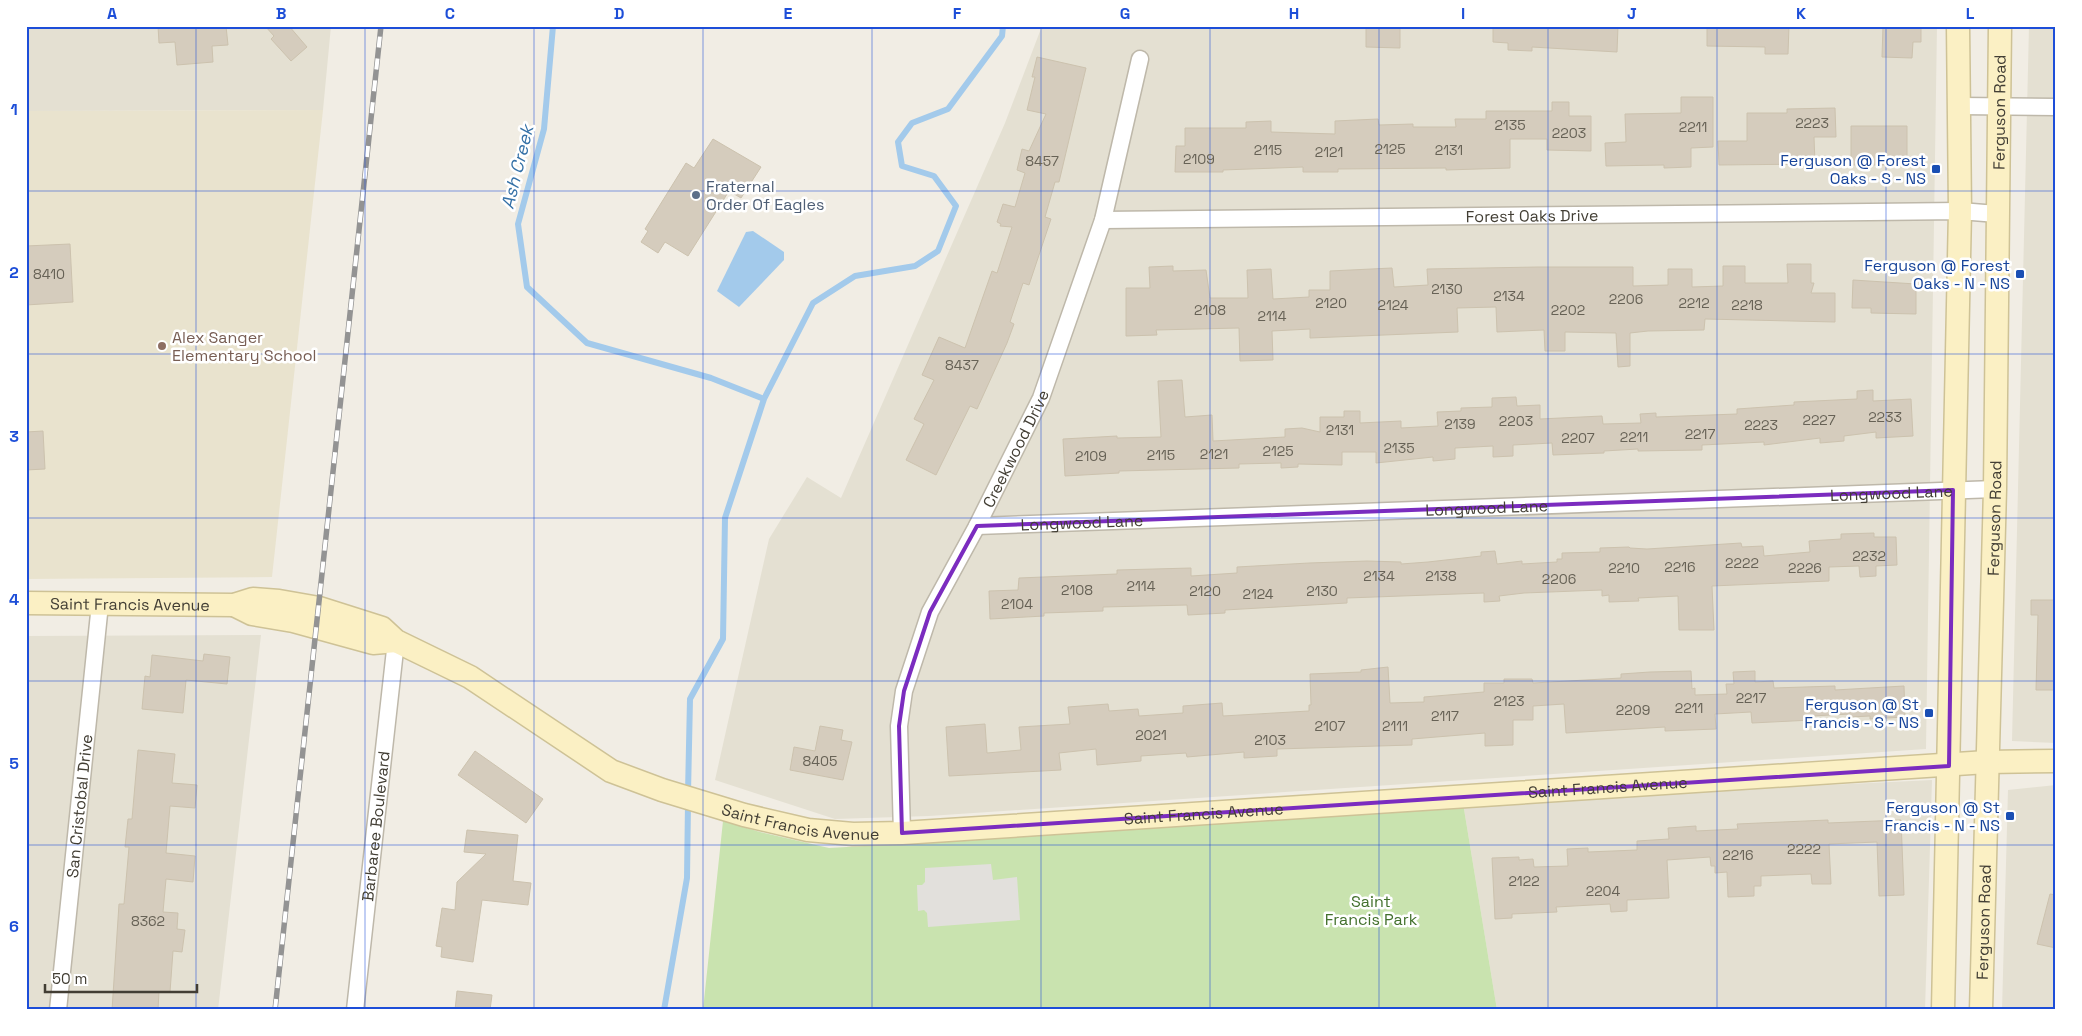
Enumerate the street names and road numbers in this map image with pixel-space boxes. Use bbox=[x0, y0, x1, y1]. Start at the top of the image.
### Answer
street label: Ferguson Road bbox=[1988, 54, 2010, 170]
street label: Forest Oaks Drive bbox=[1466, 204, 1598, 227]
street label: Creekwood Drive bbox=[977, 387, 1053, 511]
street label: Ferguson Road bbox=[1982, 460, 2006, 576]
street label: Longwood Lane bbox=[1830, 480, 1953, 505]
street label: Longwood Lane bbox=[1425, 495, 1548, 520]
street label: Longwood Lane bbox=[1020, 509, 1144, 535]
street label: Saint Francis Avenue bbox=[50, 593, 210, 615]
street label: San Cristobal Drive bbox=[61, 733, 97, 879]
street label: Barbaree Boulevard bbox=[357, 750, 394, 902]
street label: Saint Francis Avenue bbox=[1527, 771, 1688, 803]
street label: Saint Francis Avenue bbox=[719, 798, 880, 845]
street label: Saint Francis Avenue bbox=[1123, 798, 1284, 829]
street label: Ferguson Road bbox=[1971, 864, 1995, 980]

